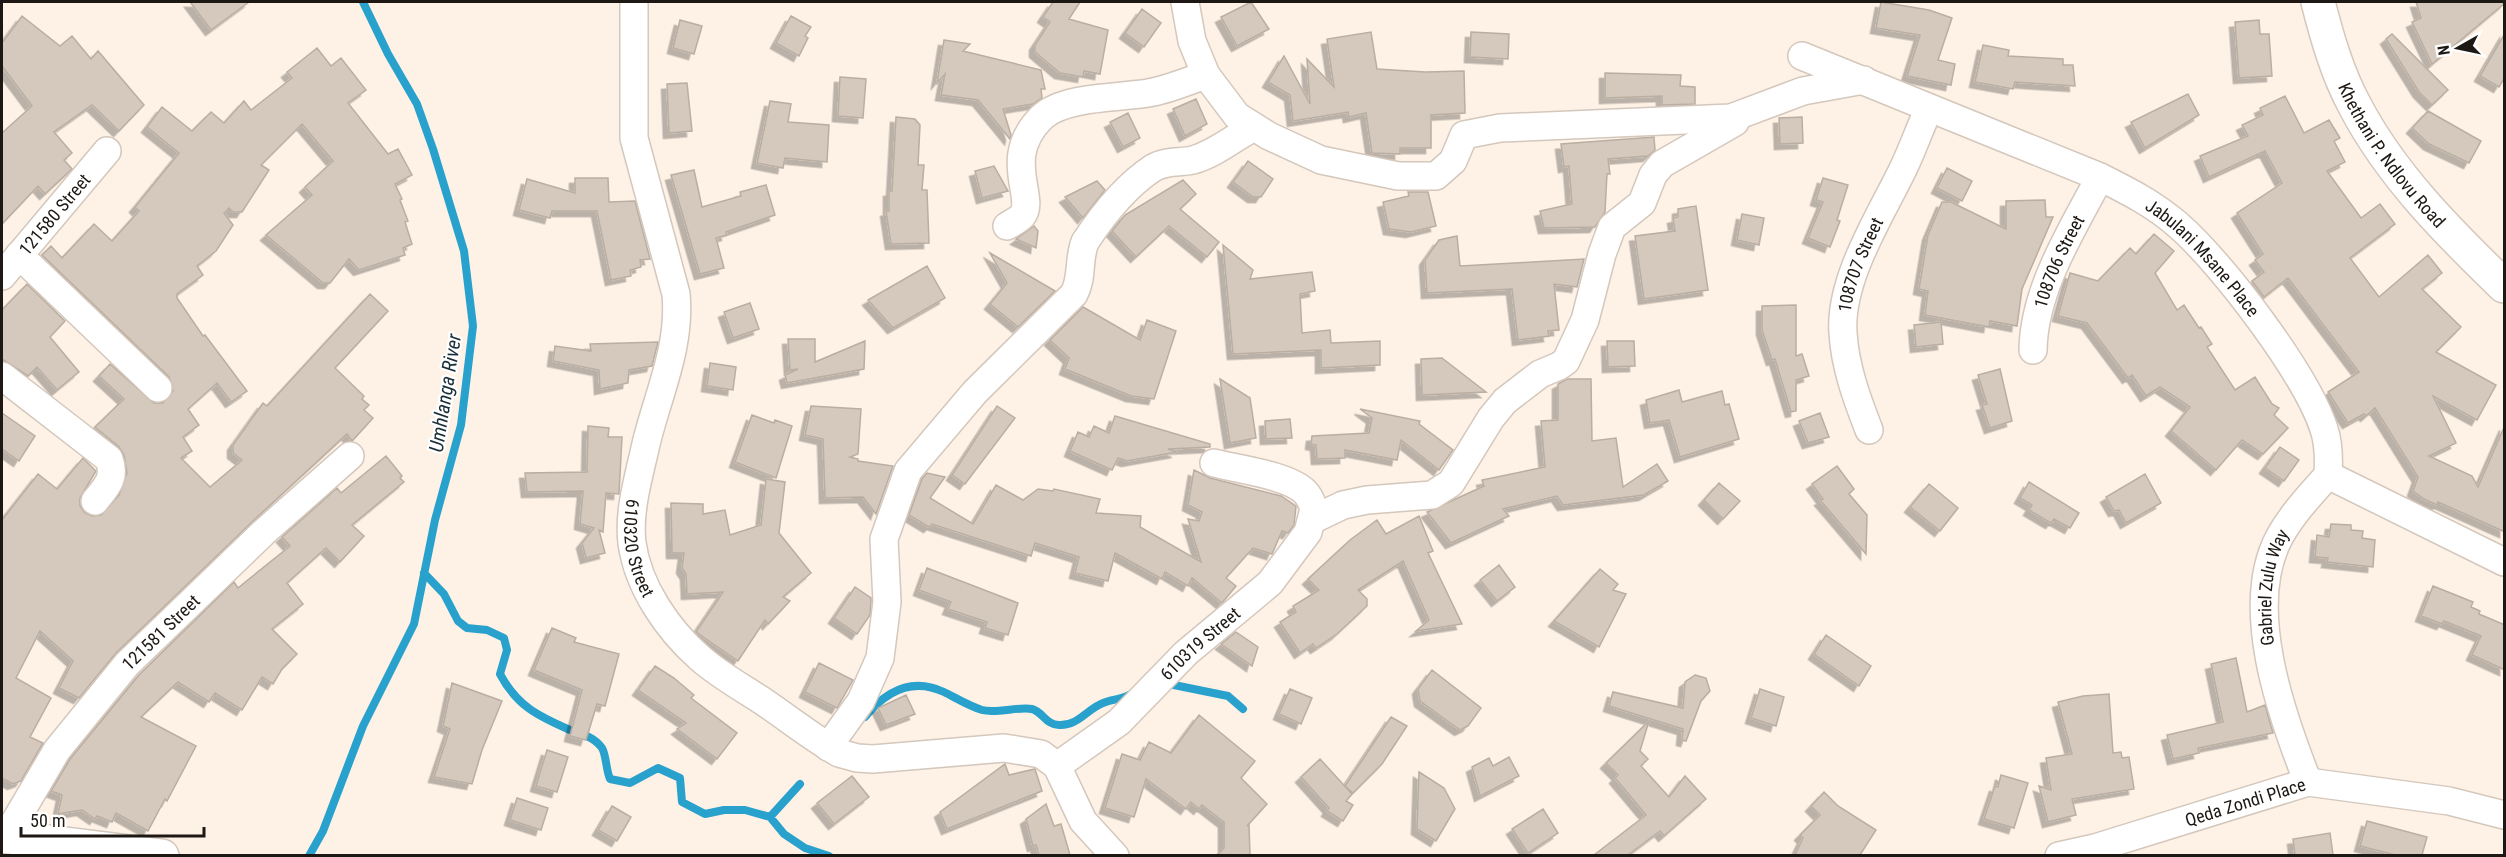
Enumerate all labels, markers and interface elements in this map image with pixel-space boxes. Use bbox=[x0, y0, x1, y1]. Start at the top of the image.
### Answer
north arrow bbox=[2428, 18, 2488, 78]
text: N bbox=[2434, 44, 2454, 57]
street label: Khethani P. Ndlovu Road bbox=[2334, 79, 2450, 231]
street label: 121580 Street bbox=[14, 169, 94, 259]
street label: Jabulani Msane Place bbox=[2142, 194, 2264, 320]
street label: 108706 Street bbox=[2029, 211, 2088, 310]
street label: 108707 Street bbox=[1833, 214, 1887, 313]
water label: Umhlanga River bbox=[424, 331, 466, 454]
street label: 610320 Street bbox=[621, 498, 659, 600]
street label: Gabriel Zulu Way bbox=[2254, 525, 2293, 647]
street label: 121581 Street bbox=[117, 590, 203, 674]
street label: 610319 Street bbox=[1155, 602, 1244, 684]
street label: Qeda Zondi Place bbox=[2182, 773, 2308, 830]
scale bar bbox=[21, 800, 204, 838]
text: 50 m bbox=[30, 810, 65, 831]

